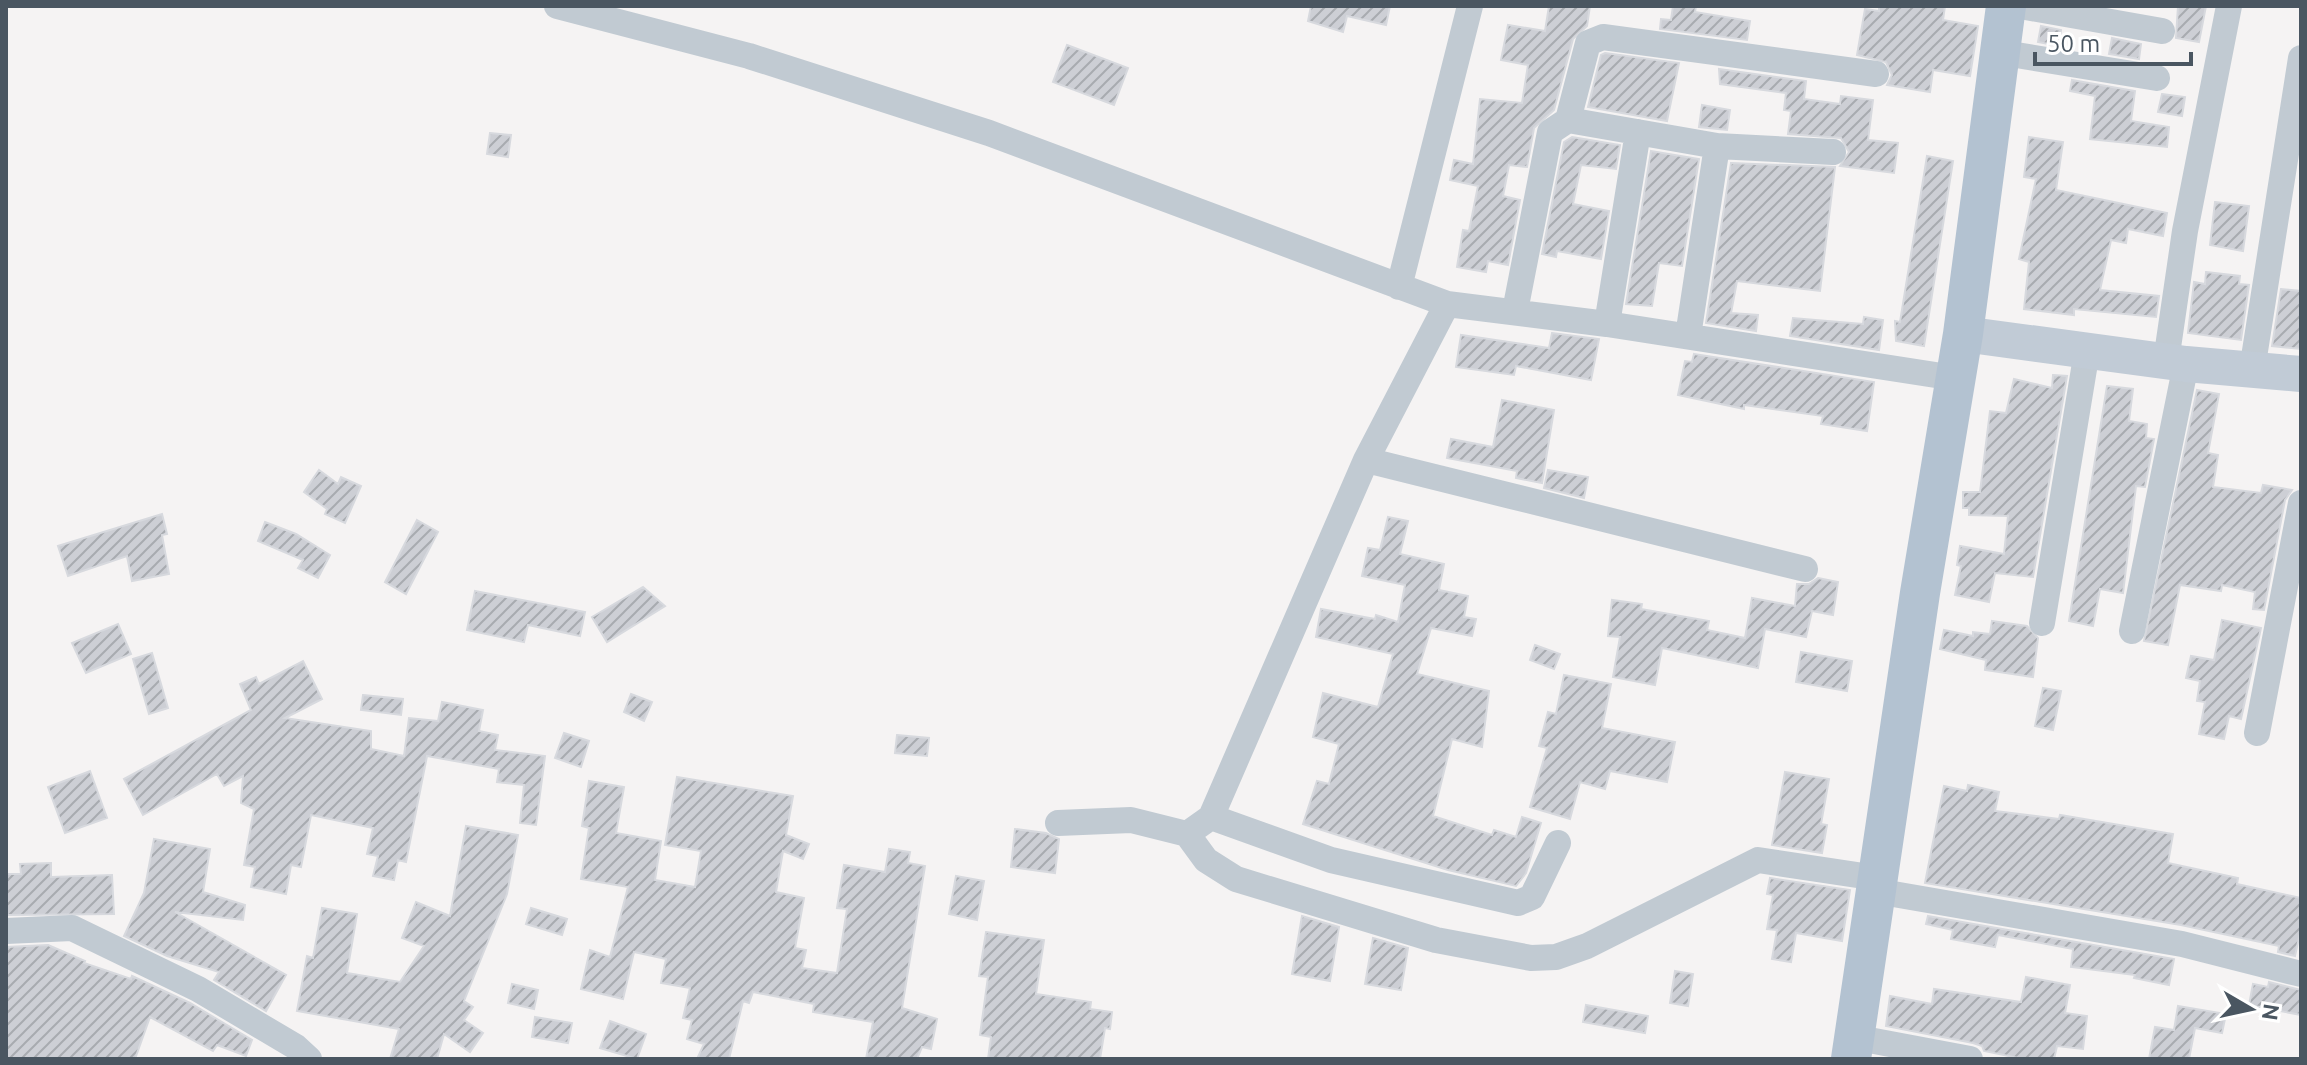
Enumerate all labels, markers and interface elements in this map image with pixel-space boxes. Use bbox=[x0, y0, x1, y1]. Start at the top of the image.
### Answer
scale bar bbox=[2035, 16, 2191, 66]
text: 50 m bbox=[2047, 30, 2100, 57]
north arrow bbox=[2211, 969, 2291, 1049]
text: N bbox=[2258, 1002, 2285, 1022]

